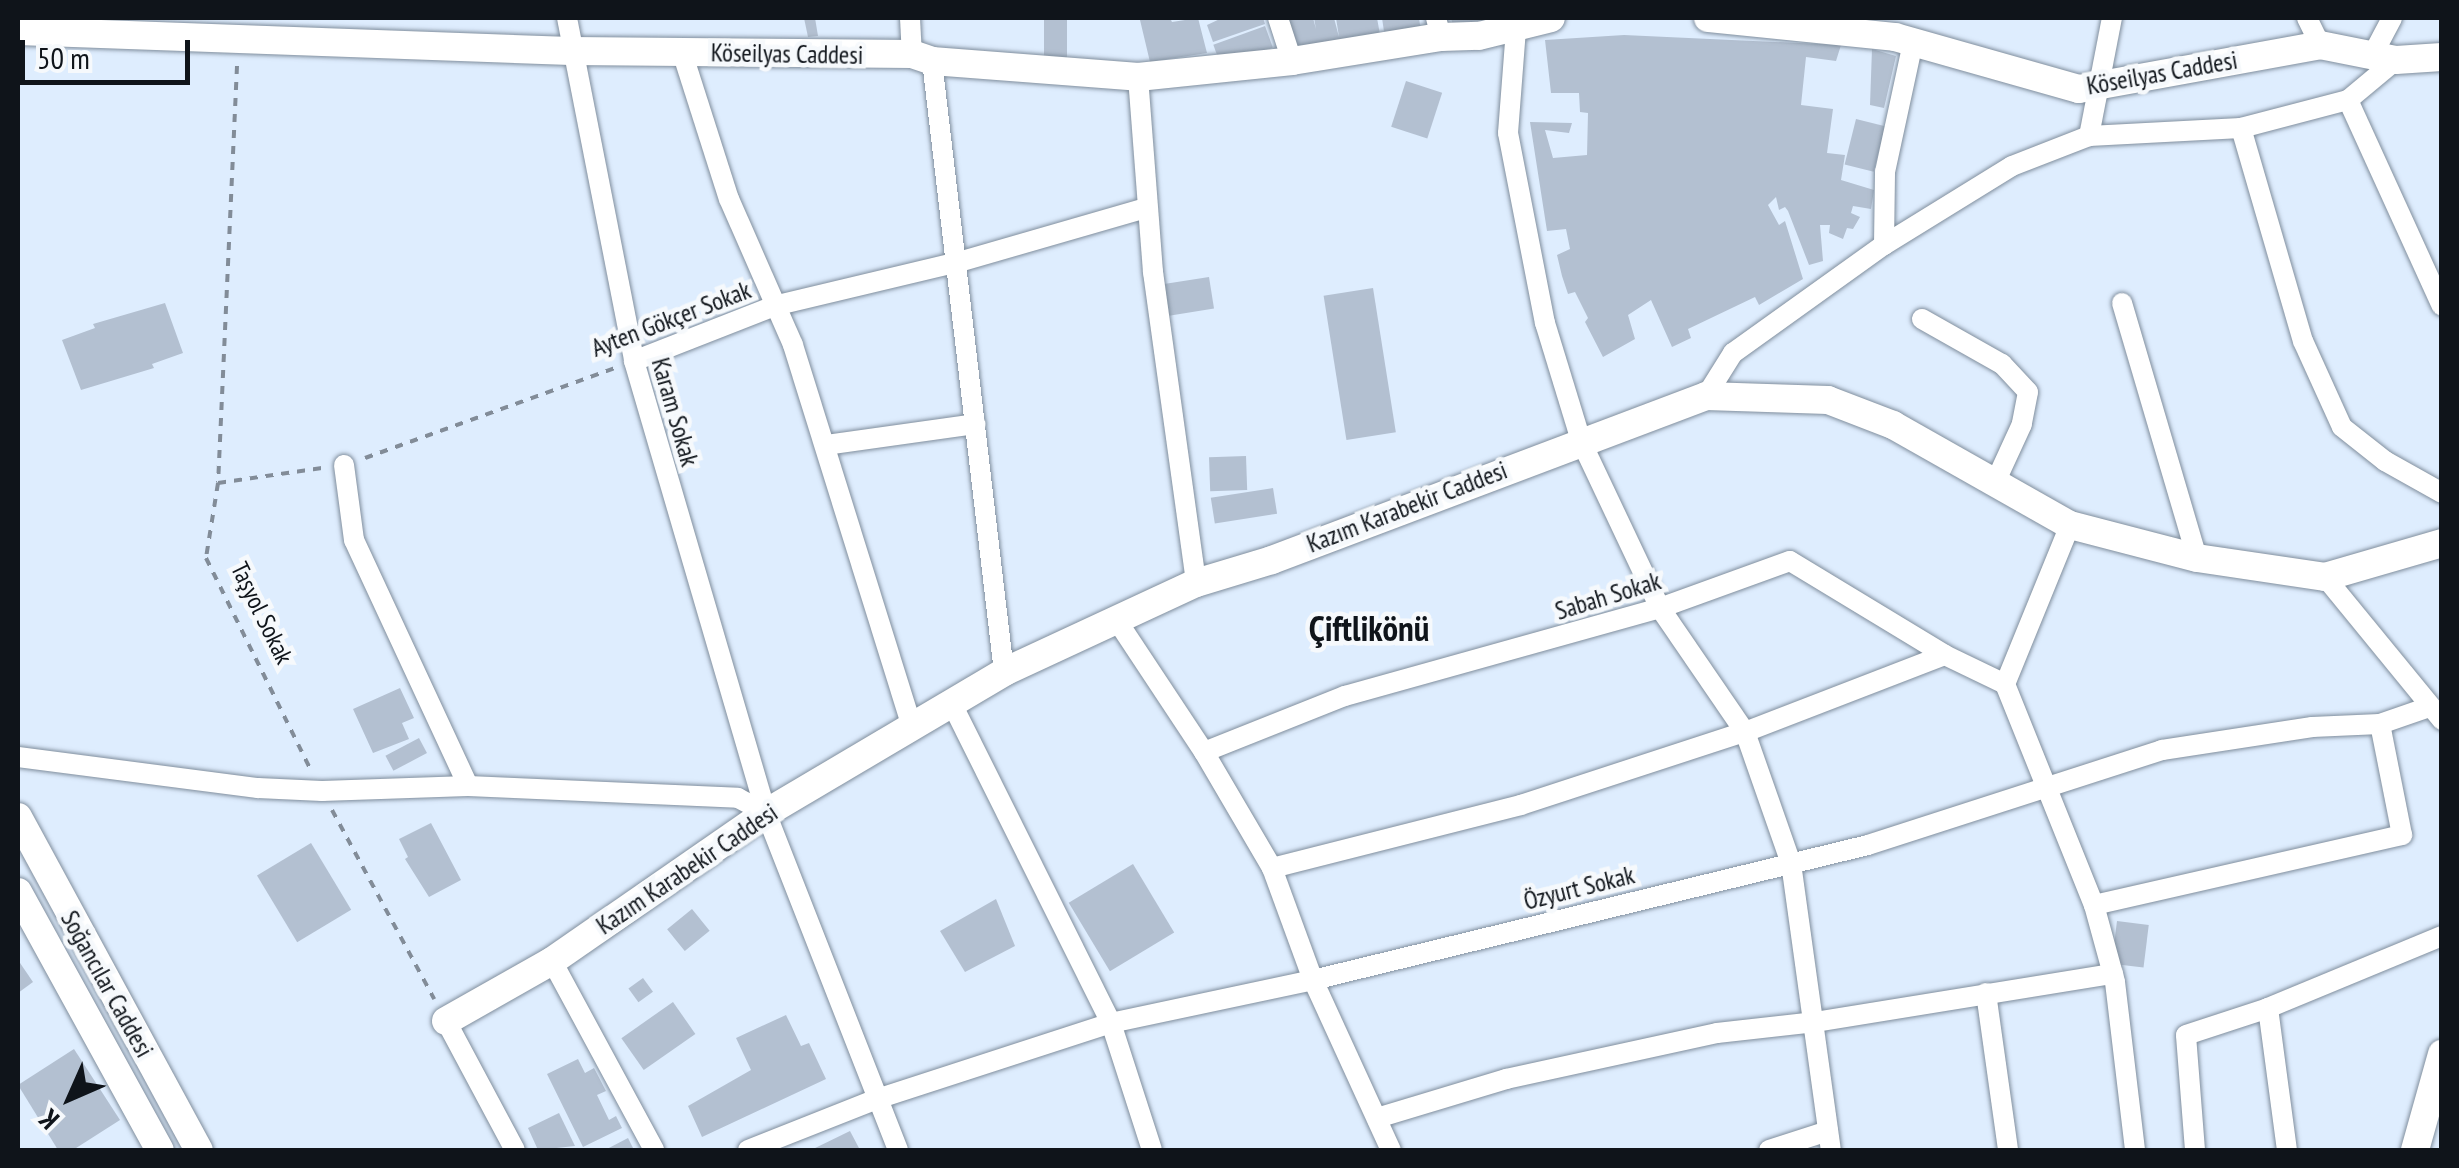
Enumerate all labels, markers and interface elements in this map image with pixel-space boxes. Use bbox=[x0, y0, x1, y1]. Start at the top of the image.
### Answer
scale bar bbox=[25, 20, 195, 82]
text: 50 m bbox=[37, 38, 90, 77]
street label: Köseilyas Caddesi bbox=[711, 38, 863, 70]
street label: Köseilyas Caddesi bbox=[2084, 45, 2240, 101]
street label: Ayten Gökçer Sokak bbox=[587, 275, 755, 363]
street label: Karam Sokak bbox=[645, 354, 705, 470]
street label: Kazım Karabekir Caddesi bbox=[1303, 455, 1511, 559]
street label: Taşyol Sokak bbox=[224, 557, 300, 669]
street label: Sabah Sokak bbox=[1552, 566, 1664, 626]
district label: Çiftlikönü bbox=[1309, 607, 1429, 649]
street label: Kazım Karabekir Caddesi bbox=[591, 797, 783, 941]
street label: Özyurt Sokak bbox=[1521, 860, 1637, 916]
street label: Soğancılar Caddesi bbox=[54, 906, 160, 1062]
north arrow bbox=[20, 1048, 120, 1148]
text: K bbox=[30, 1101, 67, 1138]

